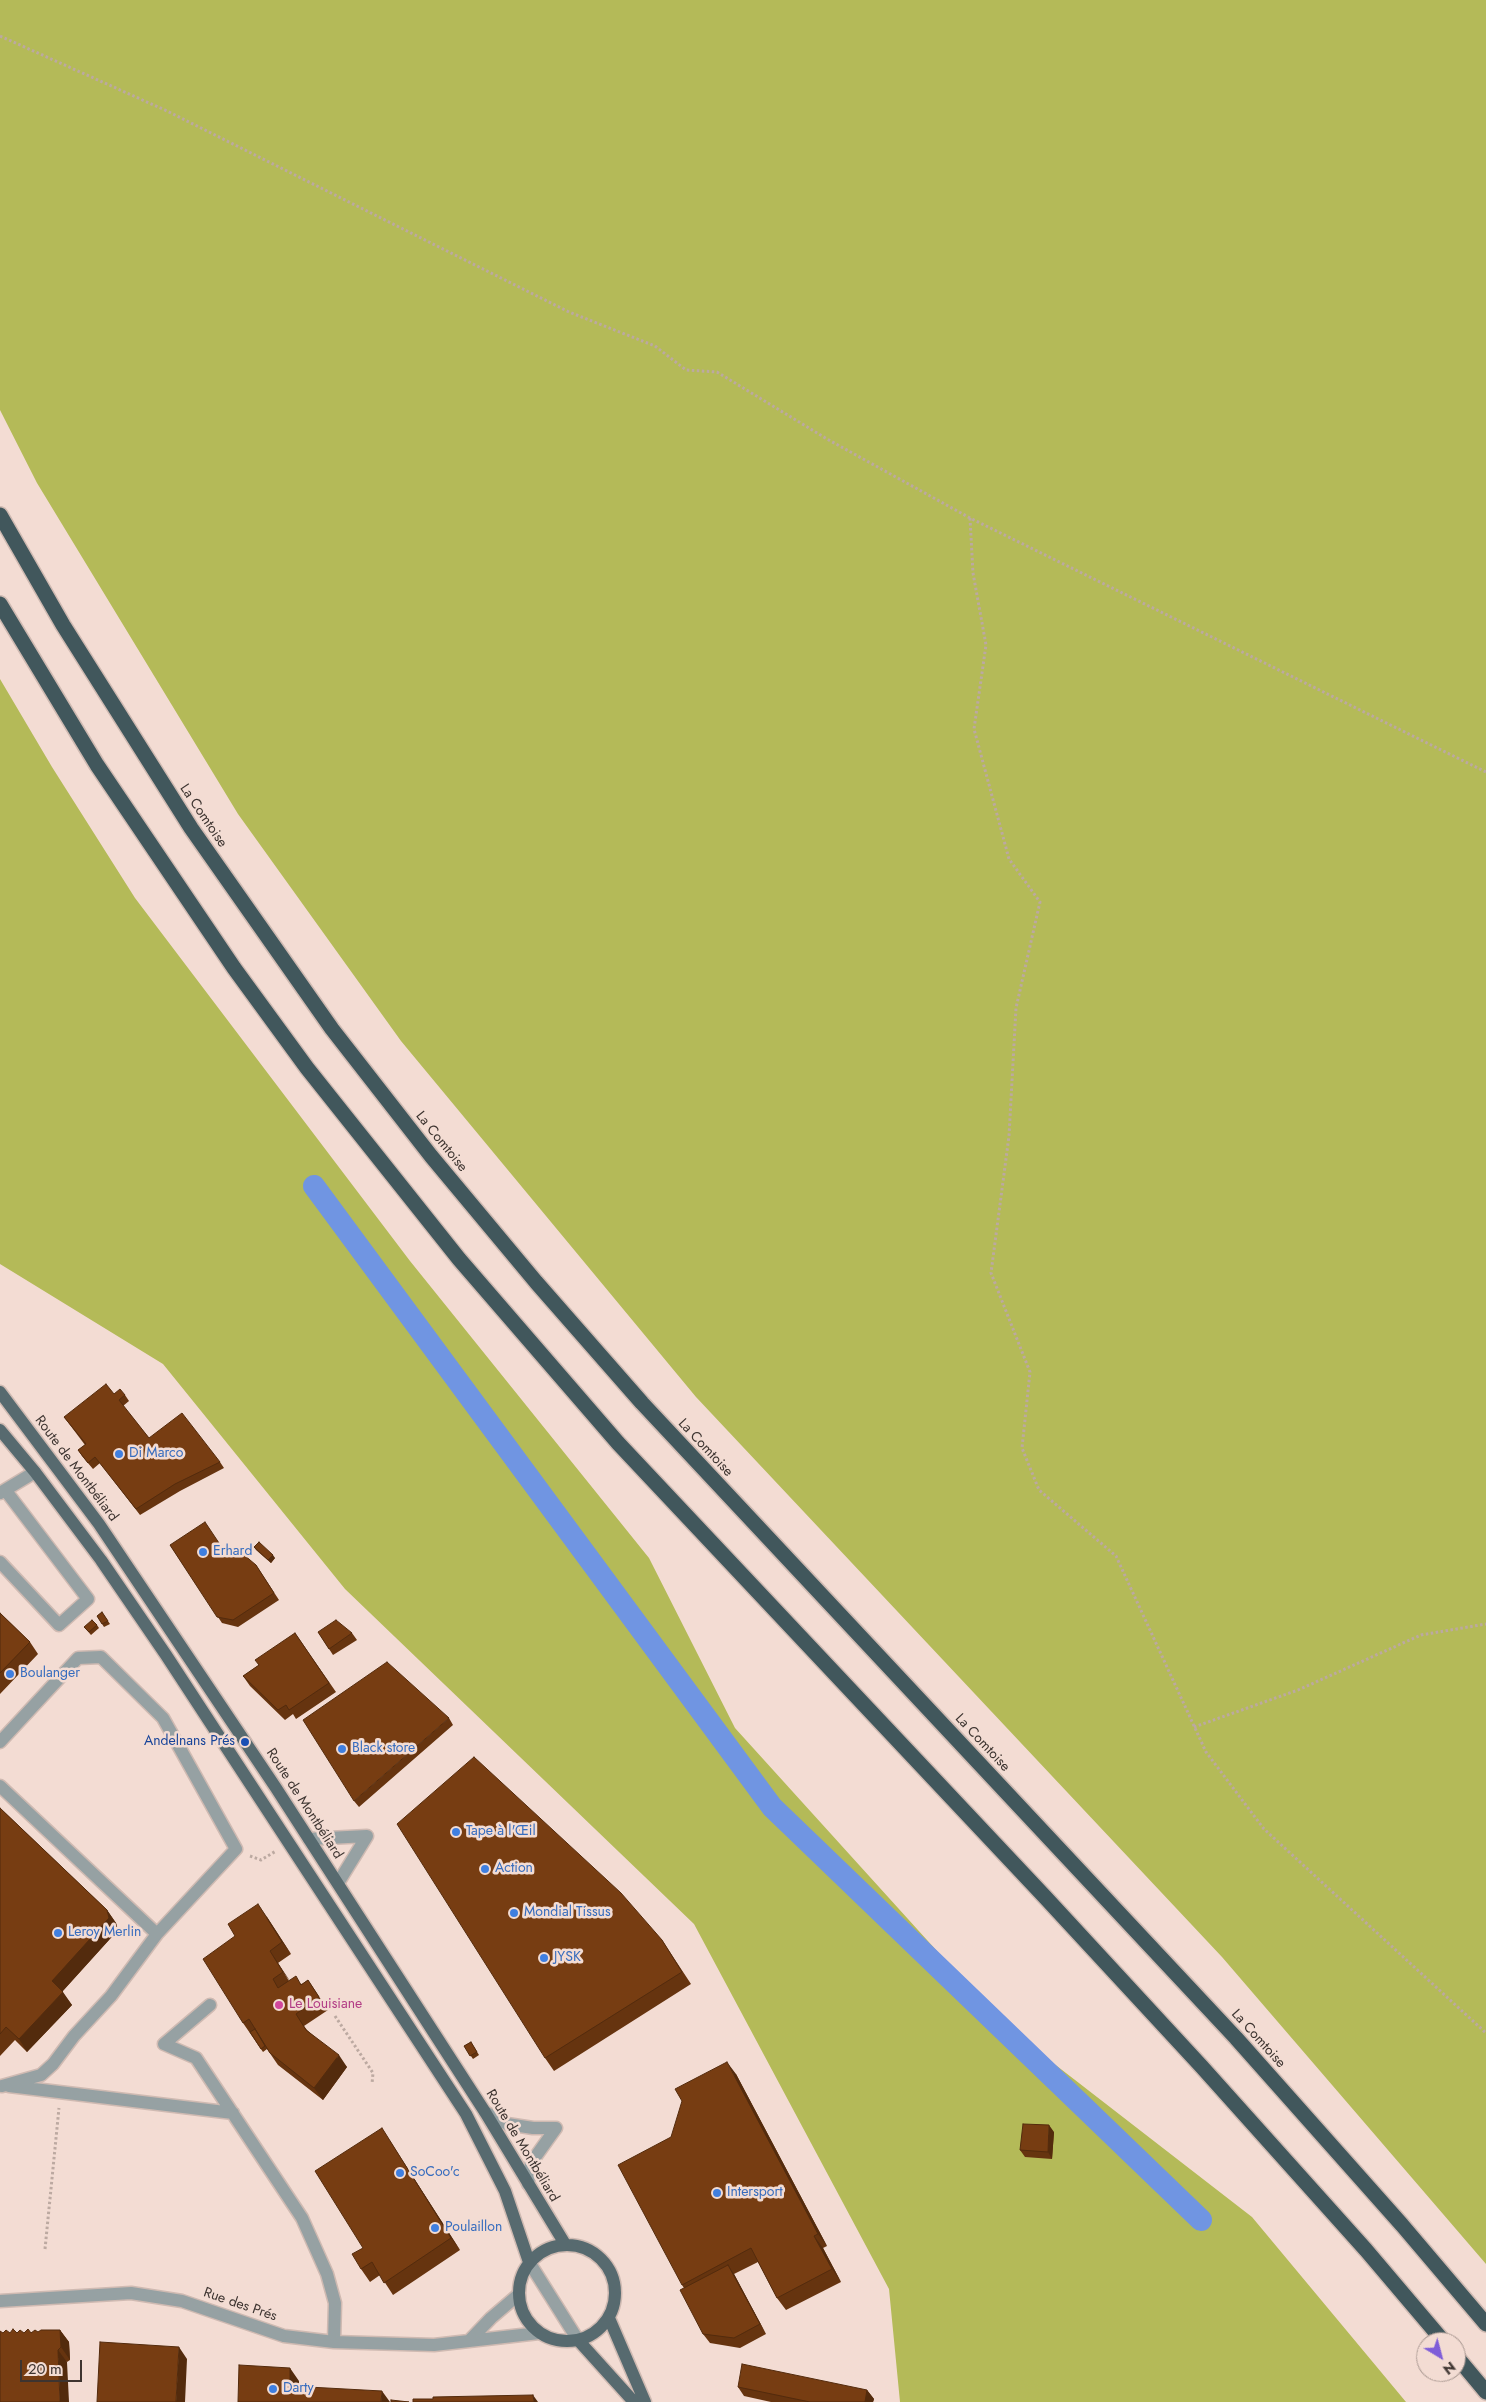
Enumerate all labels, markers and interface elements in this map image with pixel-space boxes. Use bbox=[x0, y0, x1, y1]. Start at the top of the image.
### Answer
street label: La Comtoise bbox=[176, 781, 230, 851]
street label: La Comtoise bbox=[412, 1108, 470, 1176]
street label: Route de Montbéliard bbox=[31, 1413, 121, 1525]
street label: La Comtoise bbox=[674, 1416, 736, 1480]
place label: Di Marco bbox=[129, 1446, 183, 1462]
marker: Di Marco bbox=[113, 1448, 125, 1460]
place label: Erhard bbox=[213, 1544, 252, 1560]
marker: Erhard bbox=[197, 1546, 209, 1558]
place label: Boulanger bbox=[20, 1666, 80, 1682]
marker: Boulanger bbox=[4, 1668, 16, 1680]
street label: La Comtoise bbox=[951, 1711, 1013, 1775]
place label: Andelnans Prés bbox=[144, 1734, 235, 1750]
marker: Andelnans Prés bbox=[239, 1736, 251, 1748]
place label: Black store bbox=[352, 1741, 415, 1757]
marker: Black store bbox=[336, 1743, 348, 1755]
street label: Route de Montbéliard bbox=[262, 1746, 346, 1862]
place label: Tape à l'Œil bbox=[466, 1824, 536, 1840]
marker: Tape à l'Œil bbox=[450, 1826, 462, 1838]
place label: Action bbox=[495, 1861, 533, 1877]
marker: Action bbox=[479, 1863, 491, 1875]
place label: Mondial Tissus bbox=[524, 1905, 611, 1921]
marker: Mondial Tissus bbox=[508, 1907, 520, 1919]
place label: Leroy Merlin bbox=[68, 1925, 141, 1941]
marker: Leroy Merlin bbox=[52, 1927, 64, 1939]
place label: JYSK bbox=[554, 1950, 581, 1966]
marker: JYSK bbox=[538, 1952, 550, 1964]
place label: Le Louisiane bbox=[289, 1997, 362, 2013]
marker: Le Louisiane bbox=[273, 1999, 285, 2011]
street label: La Comtoise bbox=[1227, 2006, 1289, 2072]
street label: Route de Montbéliard bbox=[482, 2087, 562, 2205]
place label: SoCoo'c bbox=[410, 2165, 460, 2181]
marker: SoCoo'c bbox=[394, 2167, 406, 2179]
place label: Intersport bbox=[727, 2185, 783, 2201]
marker: Intersport bbox=[711, 2187, 723, 2199]
place label: Poulaillon bbox=[445, 2220, 502, 2236]
marker: Poulaillon bbox=[429, 2222, 441, 2234]
street label: Rue des Prés bbox=[201, 2285, 279, 2325]
north arrow bbox=[1416, 2332, 1466, 2382]
scale bar bbox=[22, 2350, 85, 2382]
text: N bbox=[1439, 2357, 1460, 2380]
text: 20 m bbox=[28, 2358, 62, 2380]
place label: Darty bbox=[283, 2381, 314, 2397]
marker: Darty bbox=[267, 2383, 279, 2395]

